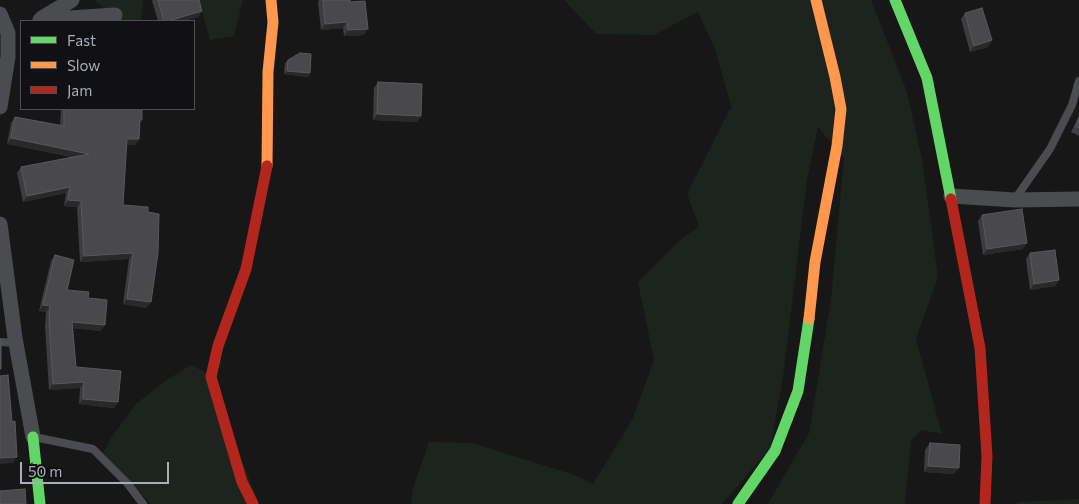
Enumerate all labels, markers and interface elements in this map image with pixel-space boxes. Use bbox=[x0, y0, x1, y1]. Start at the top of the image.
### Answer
legend bbox=[20, 20, 195, 110]
text: Fast bbox=[67, 31, 96, 49]
text: Slow bbox=[67, 56, 100, 74]
text: Jam bbox=[67, 81, 92, 99]
scale bar bbox=[22, 452, 171, 484]
text: 50 m bbox=[28, 462, 62, 480]

